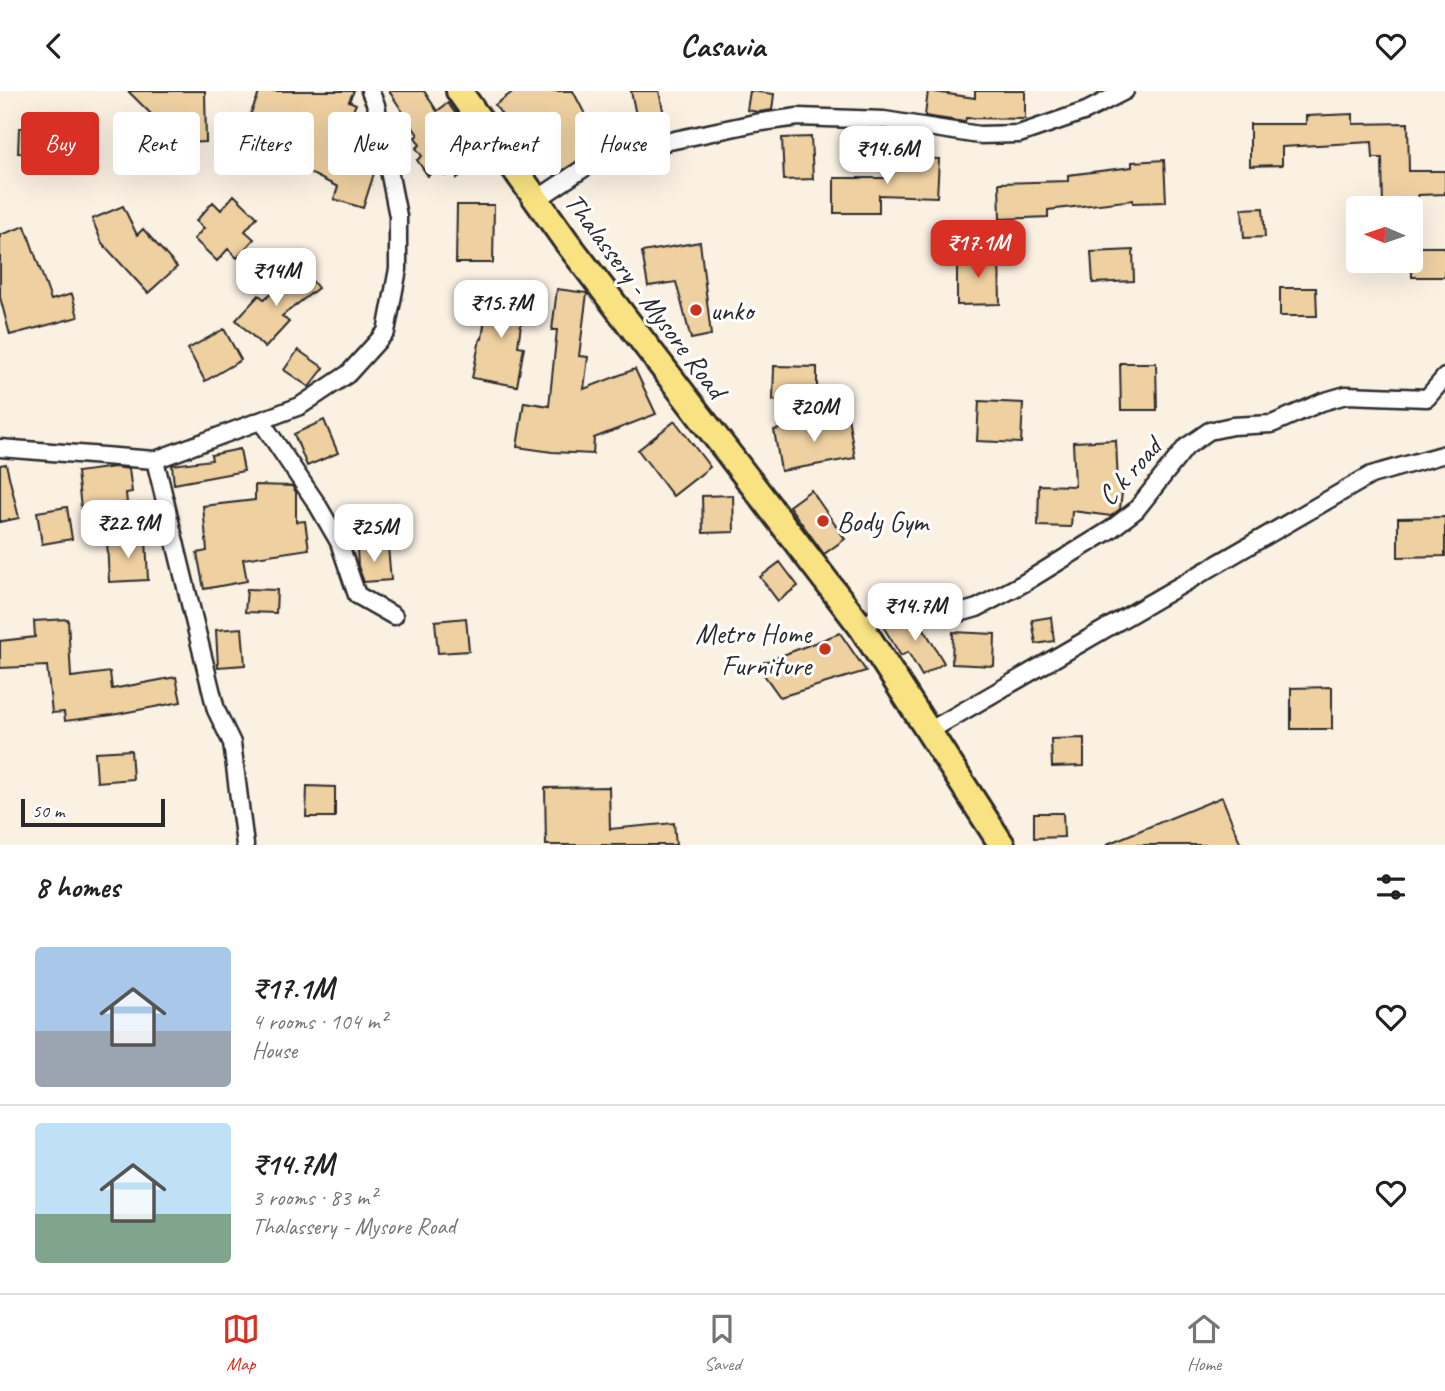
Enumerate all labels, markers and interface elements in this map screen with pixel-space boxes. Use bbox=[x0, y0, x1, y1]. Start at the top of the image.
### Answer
text: Casavia bbox=[680, 25, 765, 66]
icon: back bbox=[35, 27, 73, 65]
icon: heart bbox=[1372, 27, 1410, 65]
chip: Buy bbox=[21, 112, 99, 175]
chip: Rent bbox=[113, 112, 200, 175]
chip: Filters bbox=[214, 112, 314, 175]
chip: New bbox=[328, 112, 411, 175]
chip: Apartment bbox=[425, 112, 561, 175]
chip: House bbox=[575, 112, 670, 175]
pin: ₹14.6M bbox=[830, 127, 944, 186]
text: ₹14.6M bbox=[855, 134, 919, 163]
street label: Thalassery - Mysore Road bbox=[557, 186, 737, 408]
north arrow bbox=[1346, 196, 1423, 273]
map controls bbox=[1346, 196, 1423, 273]
pin: ₹17.1M bbox=[921, 221, 1035, 280]
text: ₹17.1M bbox=[947, 228, 1009, 257]
pin: ₹14M bbox=[235, 249, 317, 308]
text: ₹14M bbox=[252, 256, 300, 285]
pin: ₹15.7M bbox=[444, 281, 558, 340]
text: ₹15.7M bbox=[470, 288, 532, 317]
place label: unko bbox=[710, 293, 756, 328]
marker: unko bbox=[688, 302, 704, 318]
pin: ₹20M bbox=[773, 385, 855, 444]
text: ₹20M bbox=[790, 392, 838, 421]
street label: C k road bbox=[1090, 427, 1172, 512]
pin: ₹22.9M bbox=[71, 501, 185, 560]
place label: Body Gym bbox=[837, 504, 930, 539]
pin: ₹25M bbox=[333, 505, 415, 564]
text: ₹22.9M bbox=[97, 508, 159, 537]
text: ₹25M bbox=[350, 512, 398, 541]
marker: Body Gym bbox=[815, 513, 831, 529]
pin: ₹14.7M bbox=[858, 583, 972, 643]
text: ₹14.7M bbox=[884, 591, 946, 620]
place label: Metro Home Furniture bbox=[695, 616, 813, 683]
marker: Metro Home Furniture bbox=[817, 641, 833, 657]
scale bar bbox=[21, 796, 164, 828]
text: 50 m bbox=[32, 799, 64, 823]
text: 8 homes bbox=[35, 868, 120, 906]
icon: filters bbox=[1372, 868, 1410, 906]
text: ₹17.1M bbox=[252, 969, 334, 1007]
icon: home bbox=[91, 975, 175, 1059]
icon: heart bbox=[1372, 998, 1410, 1036]
text: 4 rooms · 104 m² bbox=[252, 1007, 387, 1036]
text: House bbox=[252, 1036, 297, 1065]
text: ₹14.7M bbox=[252, 1145, 334, 1183]
icon: home bbox=[91, 1151, 175, 1235]
icon: heart bbox=[1372, 1174, 1410, 1212]
text: 3 rooms · 83 m² bbox=[252, 1183, 376, 1212]
text: Thalassery - Mysore Road bbox=[252, 1212, 456, 1241]
tab: Map bbox=[222, 1310, 260, 1376]
tab: Saved bbox=[703, 1310, 741, 1376]
tab: Home bbox=[1185, 1310, 1223, 1376]

